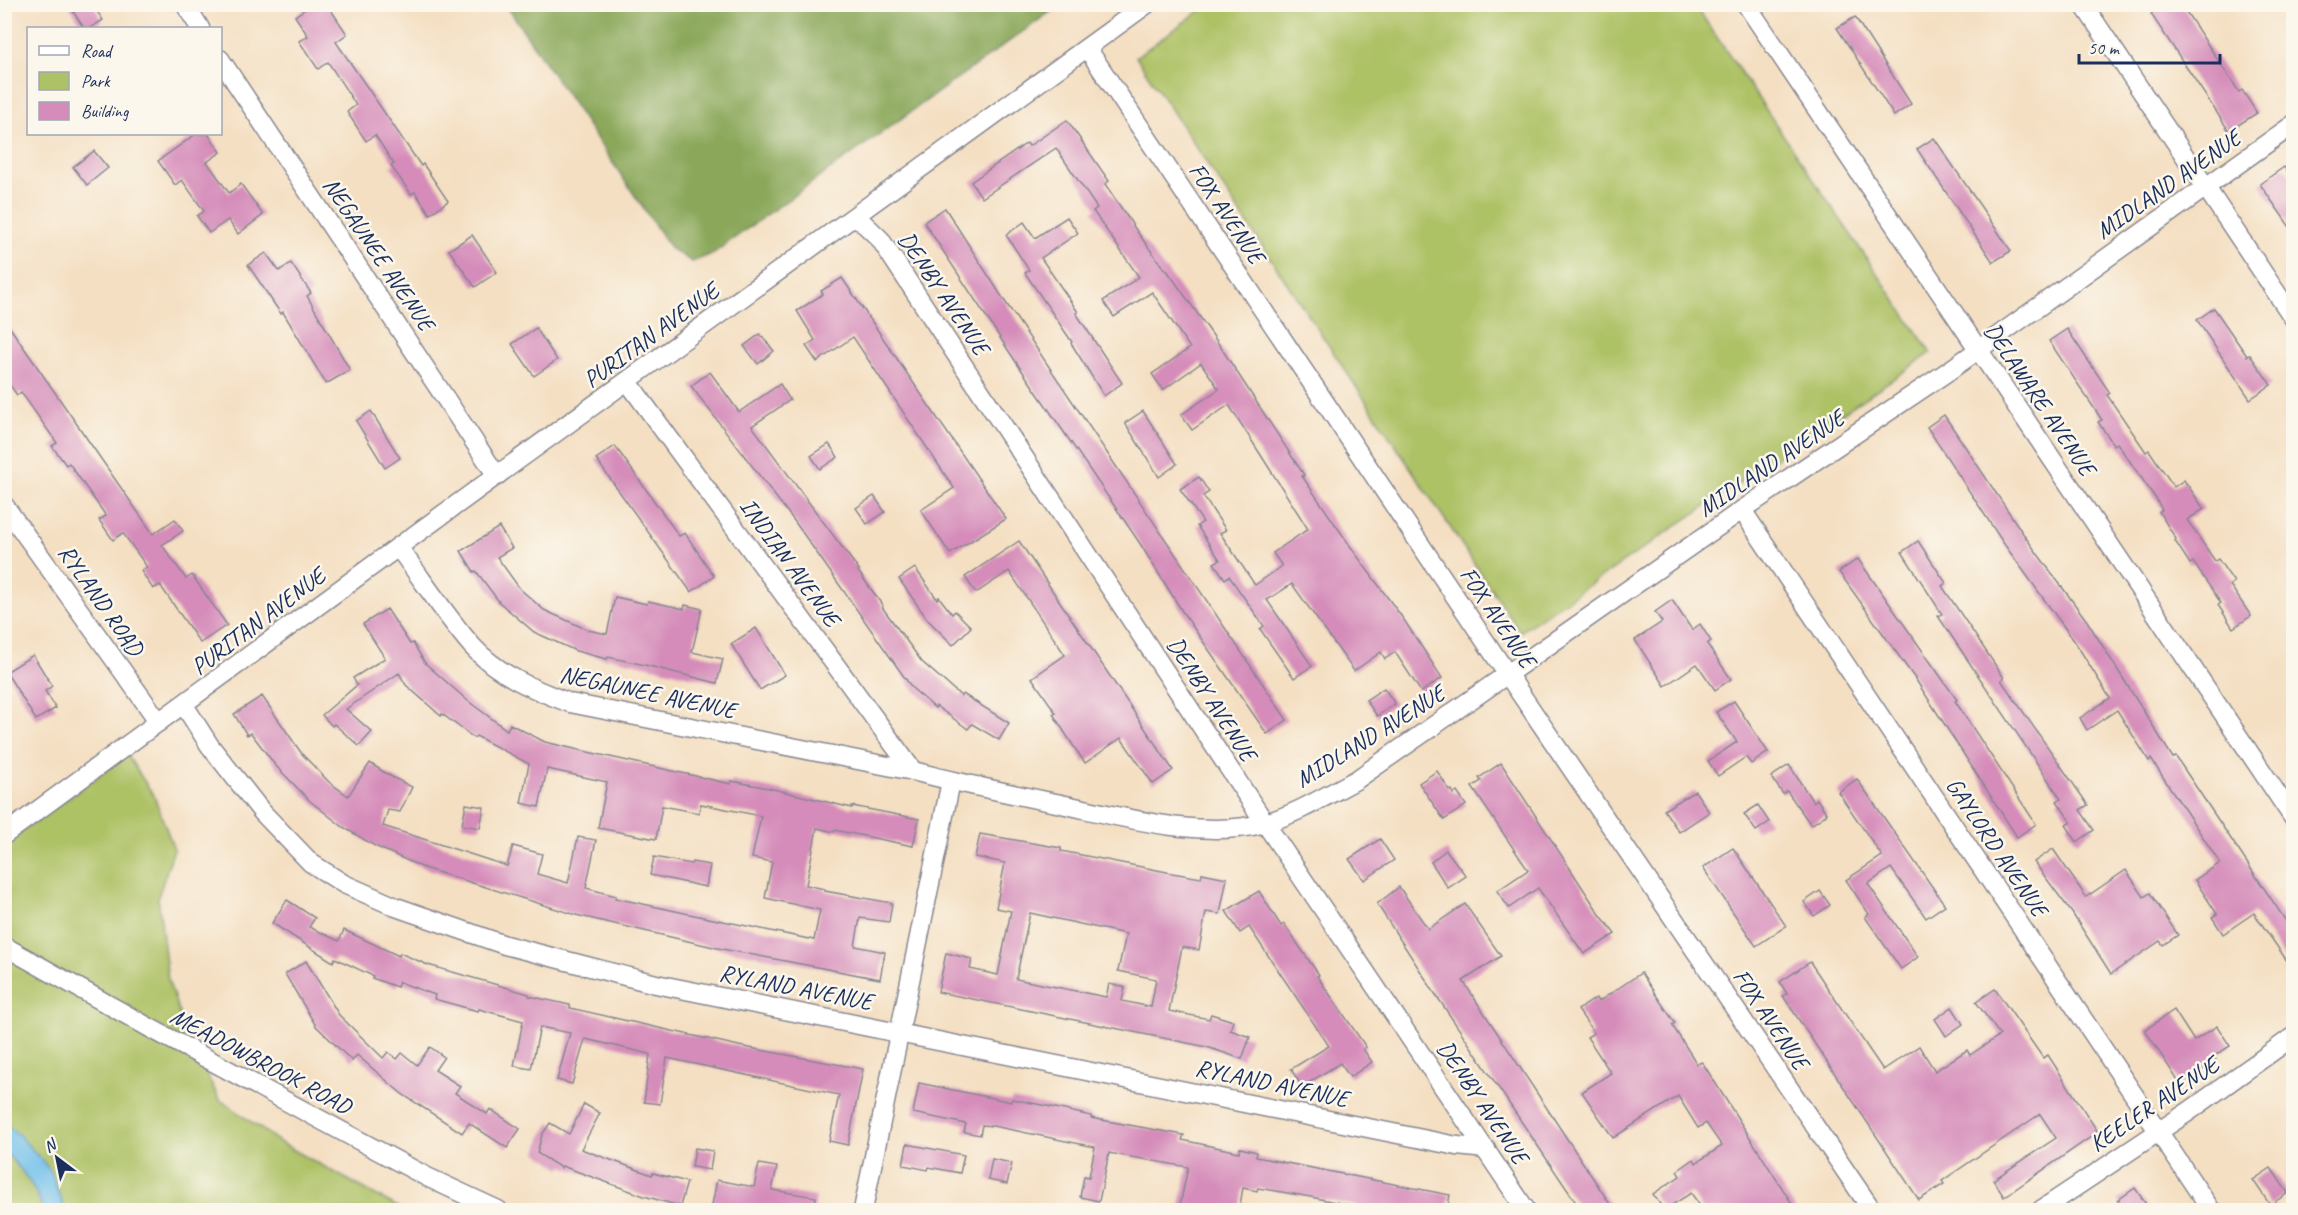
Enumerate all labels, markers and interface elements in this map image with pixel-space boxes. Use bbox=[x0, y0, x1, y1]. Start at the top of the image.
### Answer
legend bbox=[27, 27, 222, 135]
scale bar bbox=[2079, 27, 2220, 65]
text: 50 m bbox=[2088, 37, 2121, 59]
text: Road bbox=[81, 40, 114, 62]
text: Park bbox=[81, 70, 111, 92]
text: Building bbox=[81, 100, 130, 122]
street label: MIDLAND AVENUE bbox=[2089, 121, 2249, 245]
street label: FOX AVENUE bbox=[1182, 157, 1273, 272]
street label: NEGAUNEE AVENUE bbox=[317, 171, 443, 339]
street label: DENBY AVENUE bbox=[892, 226, 998, 363]
street label: PURITAN AVENUE bbox=[577, 274, 727, 394]
street label: DELAWARE AVENUE bbox=[1978, 317, 2104, 484]
street label: MIDLAND AVENUE bbox=[1692, 401, 1853, 523]
street label: INDIAN AVENUE bbox=[733, 492, 849, 635]
street label: RYLAND ROAD bbox=[52, 539, 151, 663]
street label: PURITAN AVENUE bbox=[185, 559, 334, 681]
street label: FOX AVENUE bbox=[1453, 561, 1544, 676]
street label: DENBY AVENUE bbox=[1161, 631, 1265, 769]
street label: NEGAUNEE AVENUE bbox=[557, 659, 741, 726]
street label: MIDLAND AVENUE bbox=[1290, 677, 1453, 794]
street label: GAYLORD AVENUE bbox=[1939, 772, 2056, 925]
street label: RYLAND AVENUE bbox=[717, 957, 878, 1017]
street label: FOX AVENUE bbox=[1726, 963, 1817, 1078]
street label: MEADOWBROOK ROAD bbox=[166, 1001, 358, 1122]
street label: DENBY AVENUE bbox=[1431, 1035, 1537, 1172]
street label: KEELER AVENUE bbox=[2083, 1048, 2227, 1158]
street label: RYLAND AVENUE bbox=[1193, 1052, 1354, 1114]
north arrow bbox=[27, 1128, 87, 1188]
text: N bbox=[40, 1133, 62, 1157]

